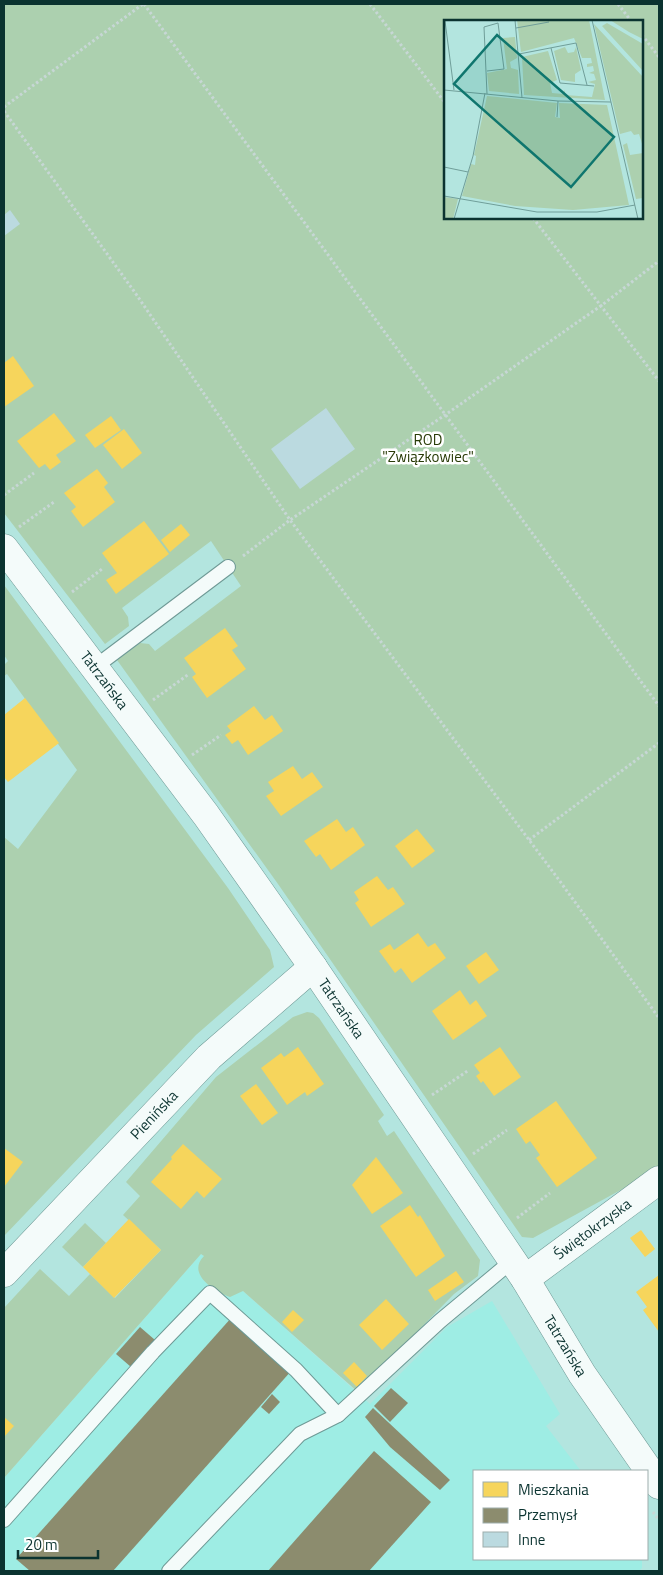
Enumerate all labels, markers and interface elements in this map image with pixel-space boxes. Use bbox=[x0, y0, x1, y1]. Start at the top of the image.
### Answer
inset map bbox=[444, 20, 643, 219]
park label: ROD "Związkowiec" bbox=[382, 428, 474, 468]
street label: Tatrzańska bbox=[75, 646, 135, 715]
street label: Tatrzańska bbox=[313, 974, 371, 1044]
street label: Pienińska bbox=[124, 1084, 183, 1145]
street label: Świętokrzyska bbox=[549, 1192, 636, 1265]
street label: Tatrzańska bbox=[538, 1310, 593, 1381]
legend bbox=[473, 1470, 648, 1560]
text: Mieszkania bbox=[518, 1478, 589, 1501]
text: Przemysł bbox=[518, 1503, 578, 1526]
scale bar bbox=[18, 1528, 98, 1560]
text: Inne bbox=[518, 1528, 545, 1551]
text: 20 m bbox=[25, 1533, 58, 1556]

